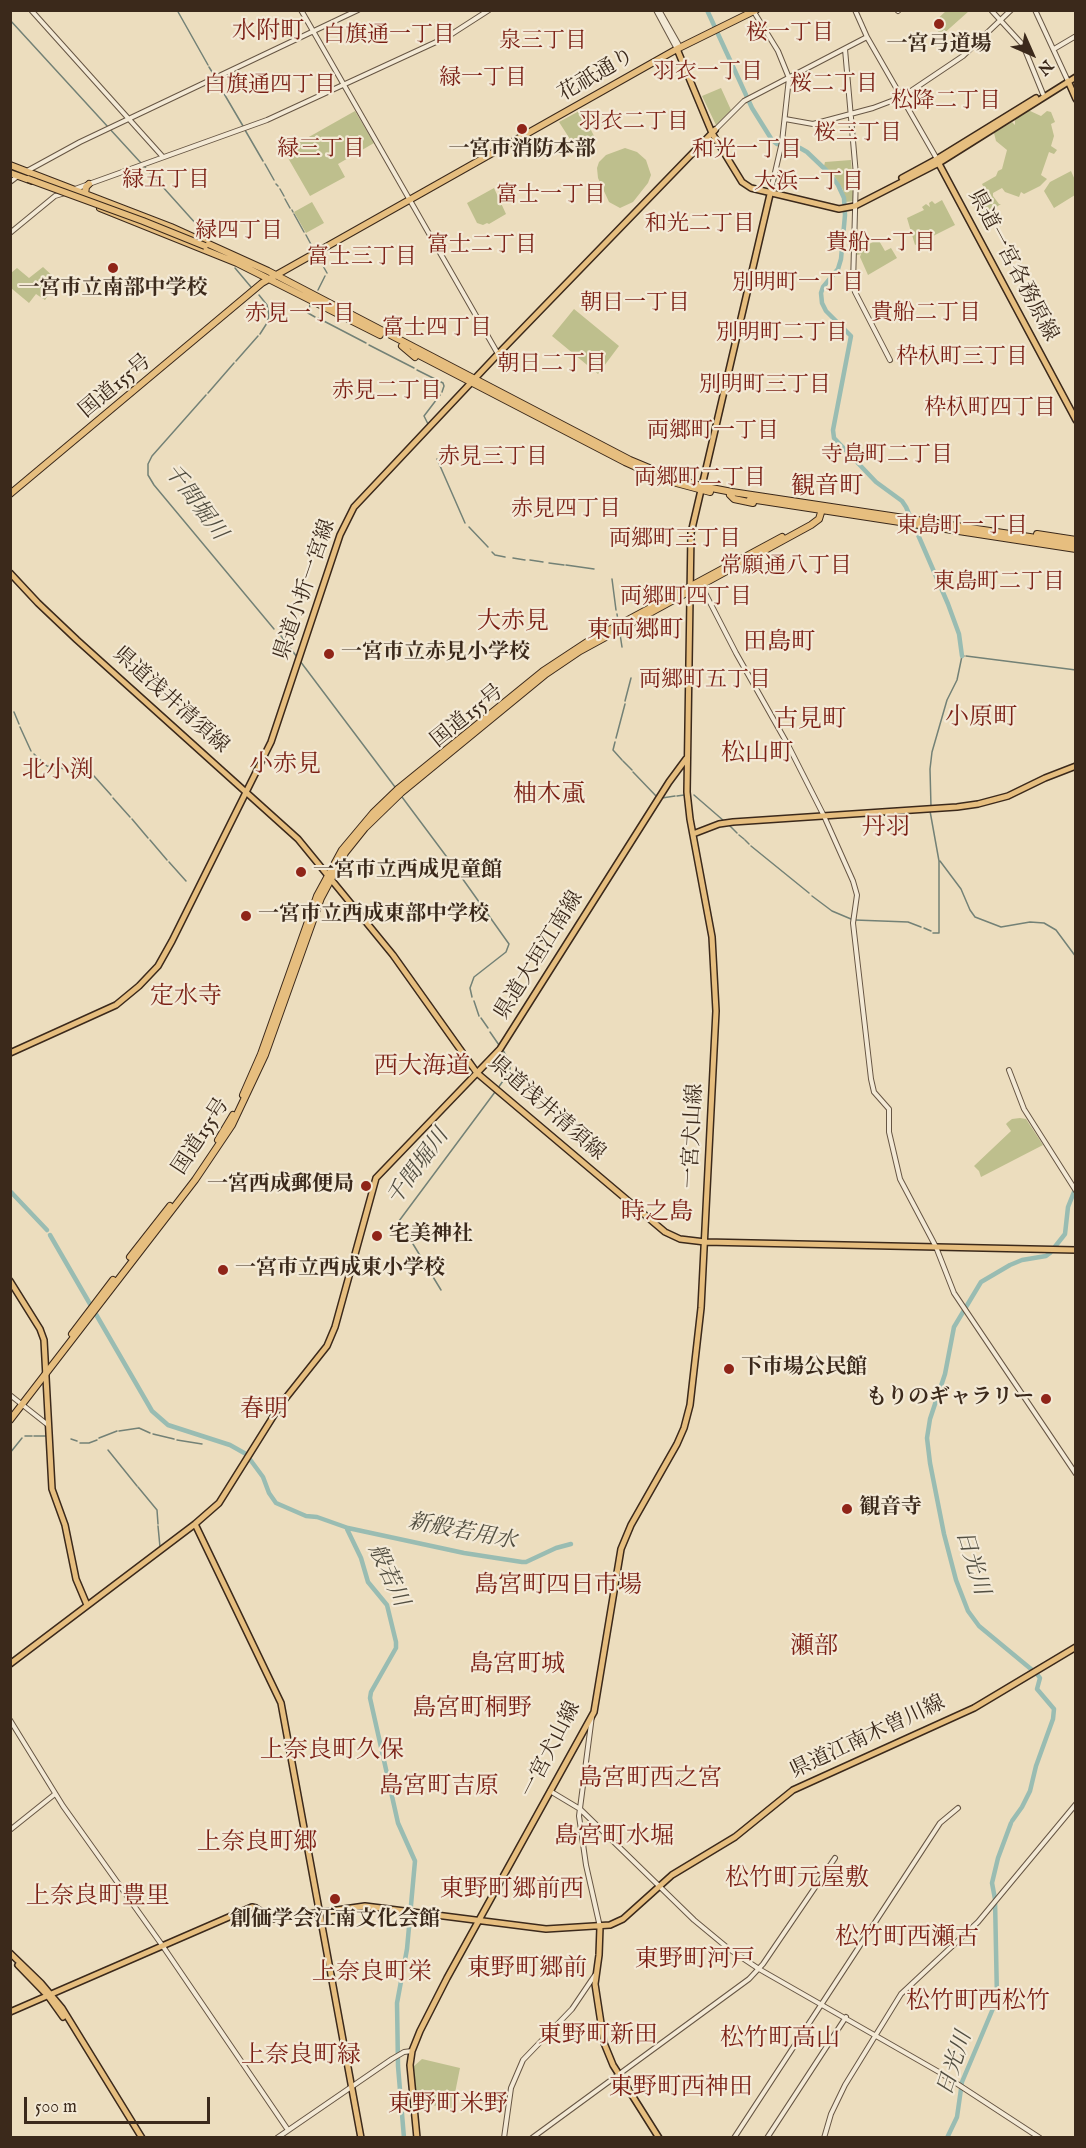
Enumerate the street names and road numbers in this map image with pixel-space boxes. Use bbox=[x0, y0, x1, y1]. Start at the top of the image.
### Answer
street label: 花祇通り bbox=[554, 44, 640, 108]
street label: 県道一宮各務原線 bbox=[961, 186, 1063, 346]
street label: 国道155号 bbox=[75, 350, 157, 424]
street label: 県道小折一宮線 bbox=[270, 516, 342, 664]
street label: 県道浅井清須線 bbox=[107, 642, 233, 760]
street label: 国道155号 bbox=[427, 680, 509, 754]
street label: 県道大垣江南線 bbox=[490, 887, 590, 1025]
street label: 県道浅井清須線 bbox=[482, 1051, 610, 1167]
street label: 一宮犬山線 bbox=[679, 1083, 709, 1189]
street label: 国道155号 bbox=[168, 1094, 236, 1180]
street label: 県道江南木曽川線 bbox=[787, 1691, 949, 1785]
street label: 一宮犬山線 bbox=[517, 1698, 587, 1802]

